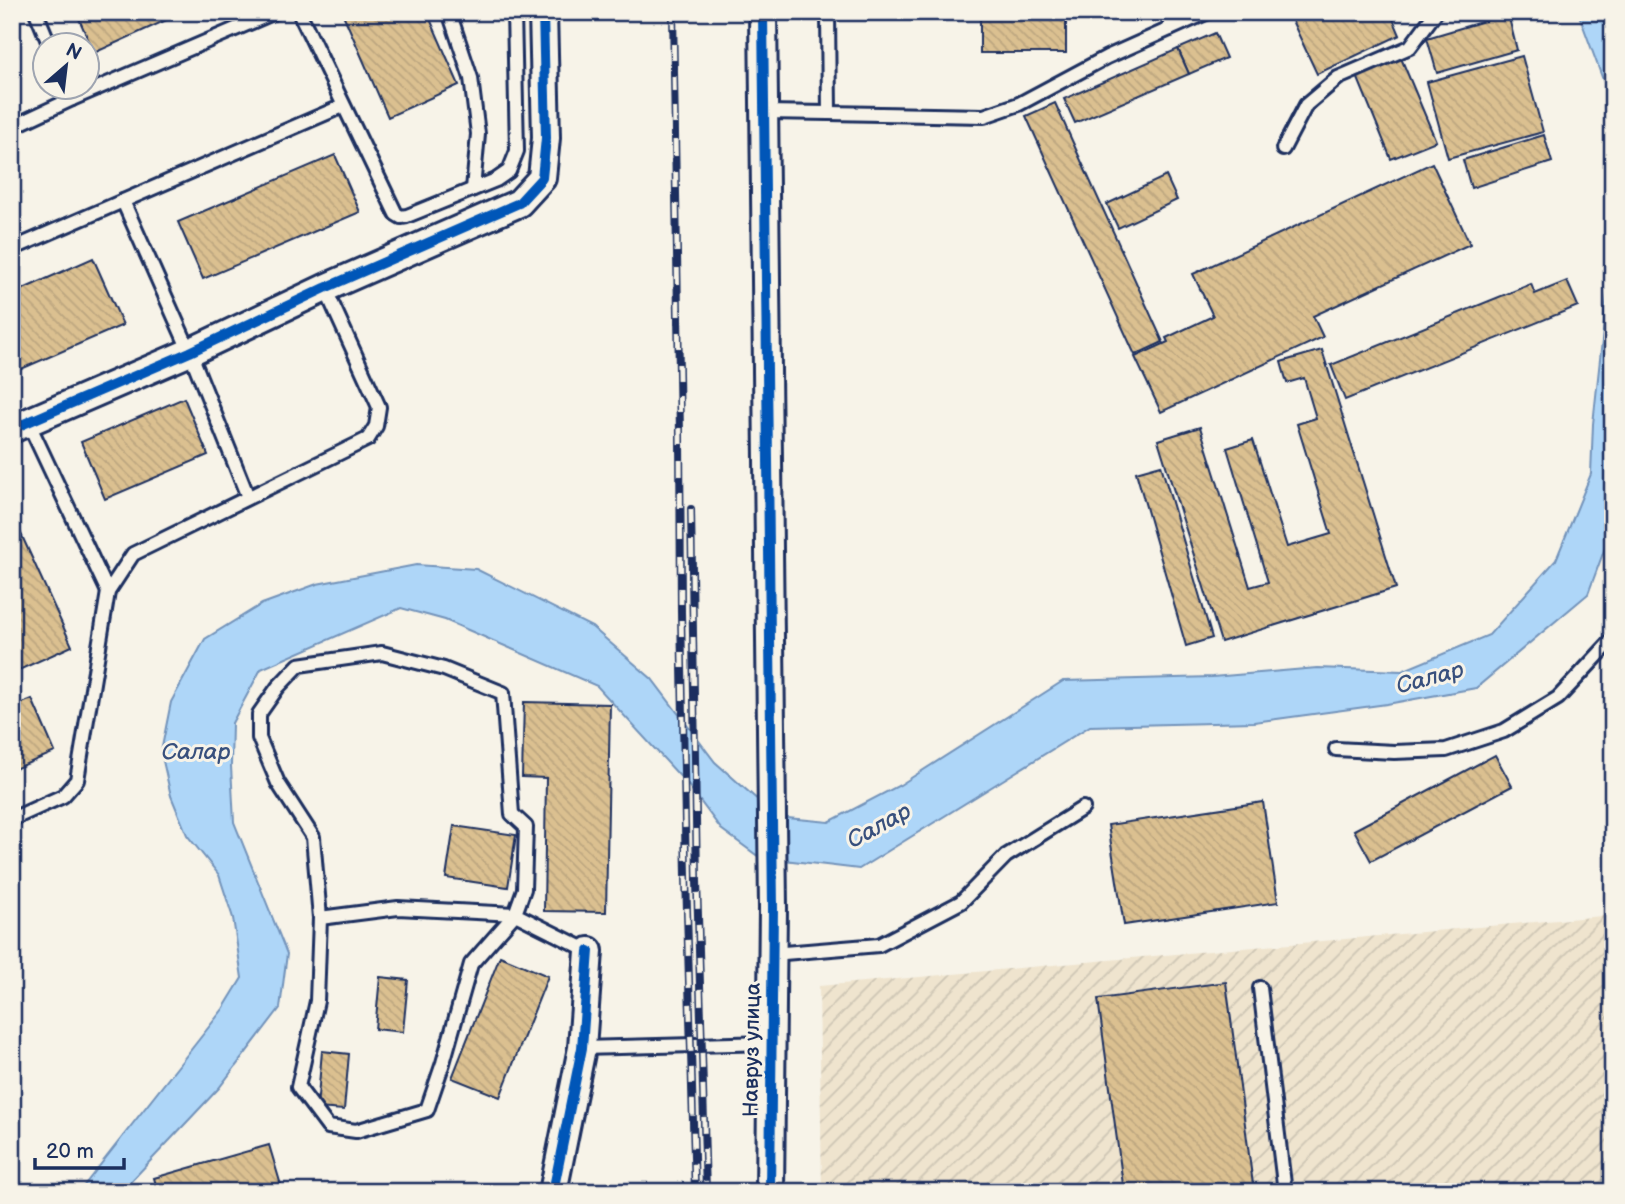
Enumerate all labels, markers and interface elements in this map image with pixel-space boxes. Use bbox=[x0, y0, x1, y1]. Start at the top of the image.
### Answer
north arrow bbox=[32, 32, 102, 102]
text: N bbox=[62, 39, 85, 66]
water label: Салар bbox=[1393, 656, 1467, 700]
water label: Салар bbox=[162, 738, 230, 766]
water label: Салар bbox=[842, 797, 916, 855]
street label: Навруз улица bbox=[738, 982, 766, 1117]
scale bar bbox=[35, 1127, 124, 1171]
text: 20 m bbox=[46, 1139, 94, 1164]

